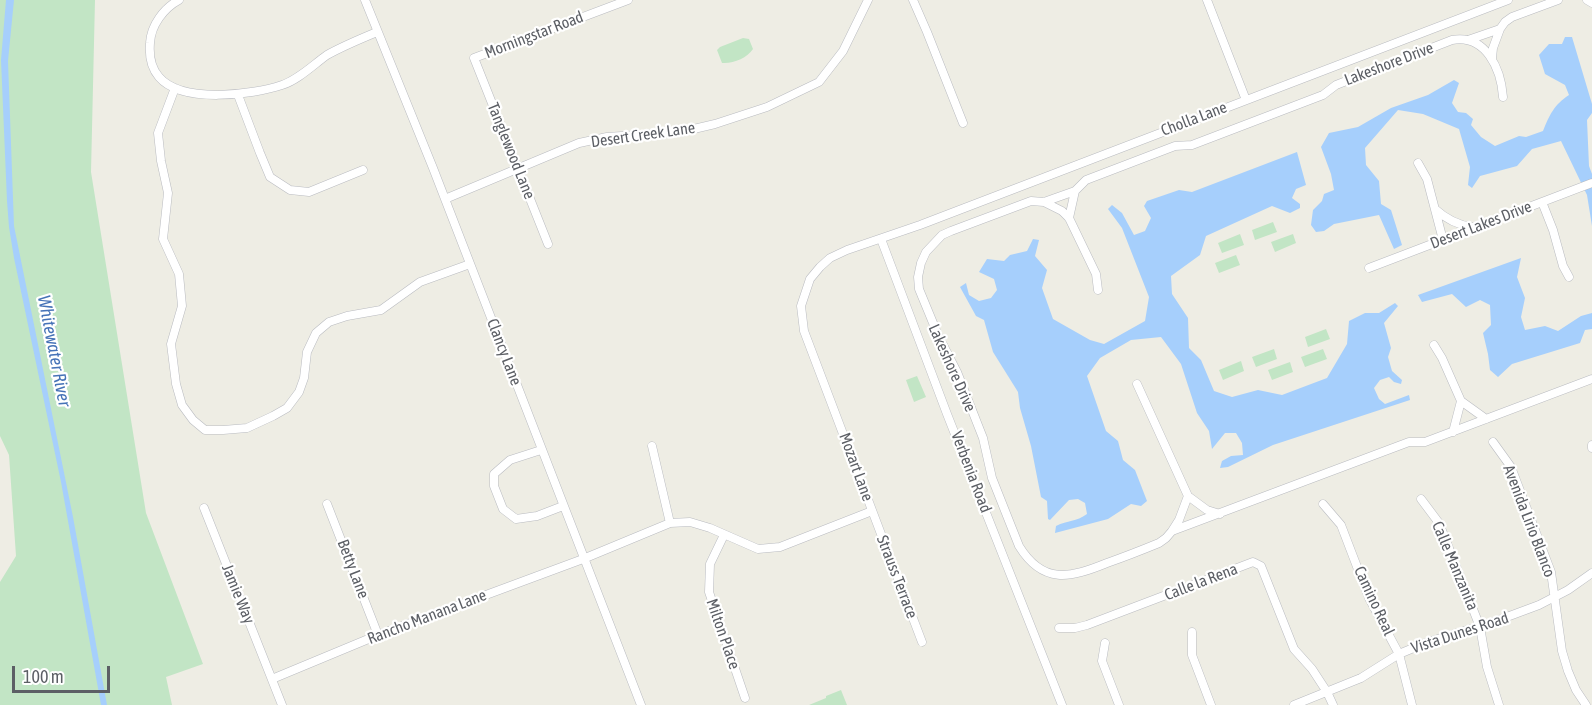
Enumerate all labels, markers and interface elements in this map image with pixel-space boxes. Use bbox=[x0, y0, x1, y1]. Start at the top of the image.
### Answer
street label: Morningstar Road bbox=[482, 7, 586, 63]
street label: Lakeshore Drive bbox=[1342, 38, 1436, 90]
street label: Cholla Lane bbox=[1158, 98, 1230, 140]
street label: Tanglewood Lane bbox=[483, 100, 539, 202]
street label: Desert Creek Lane bbox=[590, 118, 696, 152]
street label: Desert Lakes Drive bbox=[1428, 197, 1534, 253]
water label: Whitewater River bbox=[33, 294, 75, 408]
street label: Clancy Lane bbox=[482, 316, 526, 388]
street label: Lakeshore Drive bbox=[924, 321, 980, 415]
street label: Verbenia Road bbox=[947, 429, 995, 515]
street label: Mozart Lane bbox=[835, 430, 877, 504]
street label: Avenida Lirio Blanco bbox=[1499, 462, 1559, 580]
street label: Calle Manzanita bbox=[1428, 519, 1482, 613]
street label: Strauss Terrace bbox=[872, 533, 922, 621]
street label: Betty Lane bbox=[333, 537, 373, 601]
street label: Calle la Rena bbox=[1162, 559, 1240, 605]
street label: Jamie Way bbox=[217, 561, 259, 627]
street label: Camino Real bbox=[1350, 563, 1398, 639]
street label: Rancho Manana Lane bbox=[365, 585, 489, 649]
street label: Milton Place bbox=[702, 596, 744, 672]
street label: Vista Dunes Road bbox=[1409, 608, 1511, 658]
scale bar bbox=[15, 654, 112, 692]
text: 100 m bbox=[23, 666, 64, 687]

